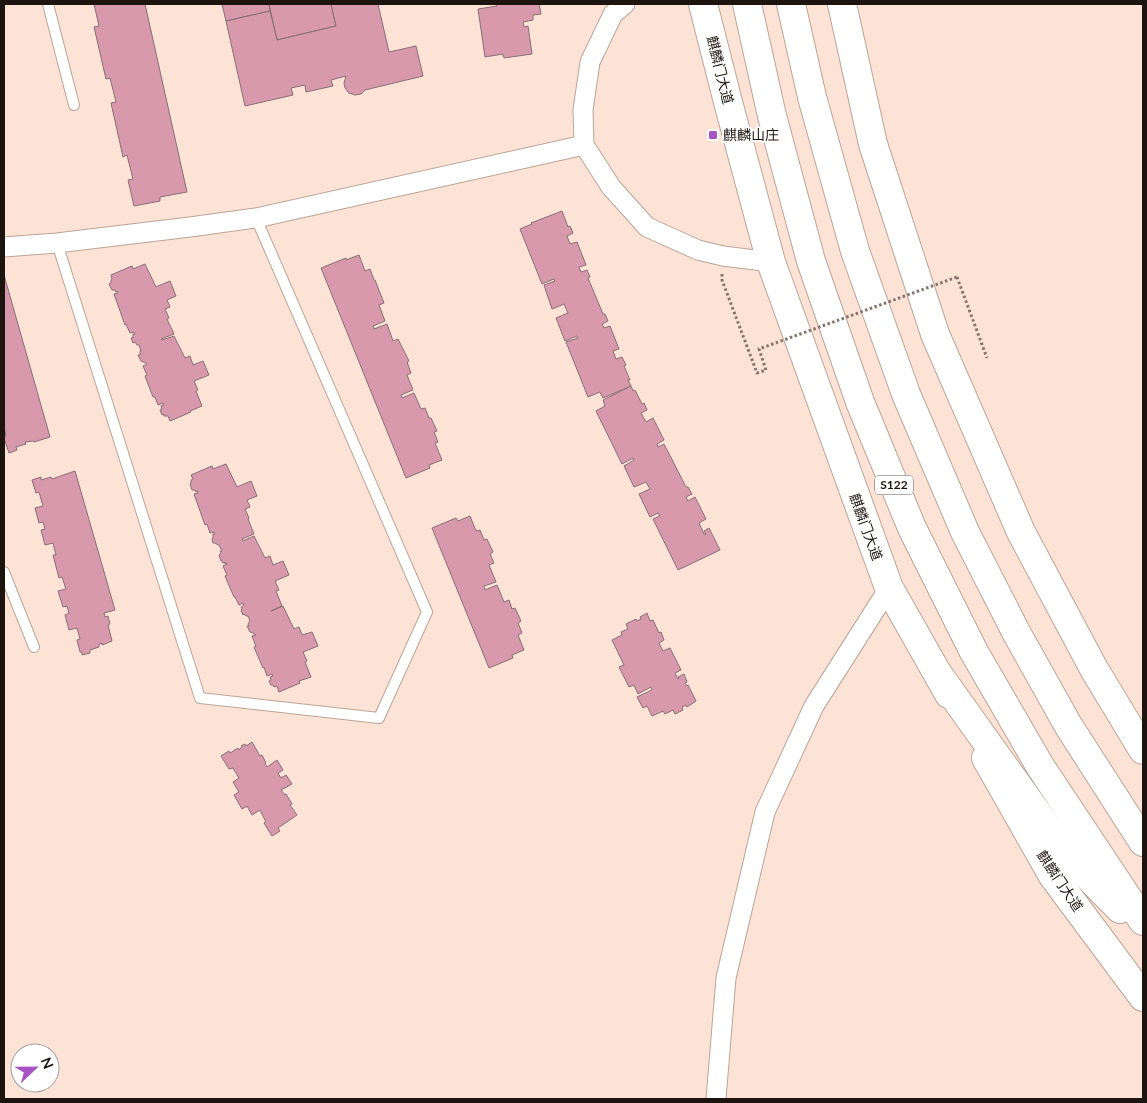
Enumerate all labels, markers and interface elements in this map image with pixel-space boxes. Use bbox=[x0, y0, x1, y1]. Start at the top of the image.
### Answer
street label: 麒麟门大道 bbox=[704, 34, 737, 106]
place label: 麒麟山庄 bbox=[723, 126, 779, 143]
marker: 麒麟山庄 bbox=[707, 129, 719, 141]
road number: S122 bbox=[875, 476, 913, 494]
street label: 麒麟门大道 bbox=[847, 491, 886, 563]
street label: 麒麟门大道 bbox=[1034, 847, 1087, 914]
north arrow bbox=[10, 1043, 60, 1093]
text: N bbox=[38, 1055, 57, 1071]

